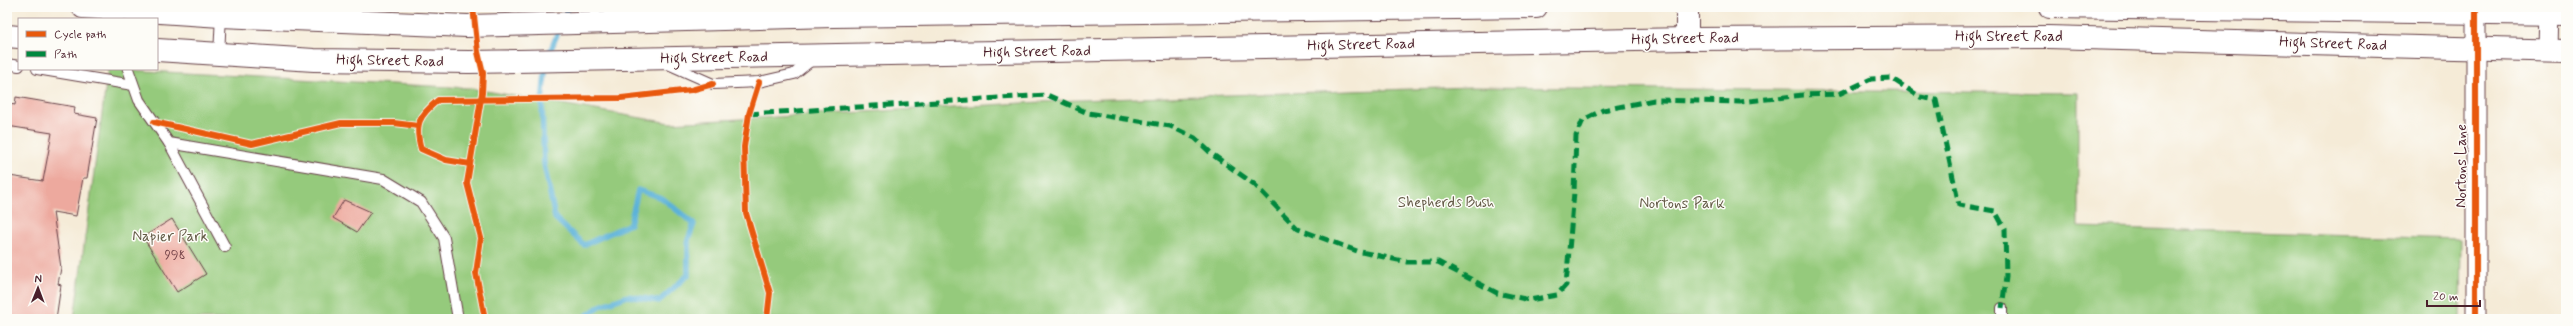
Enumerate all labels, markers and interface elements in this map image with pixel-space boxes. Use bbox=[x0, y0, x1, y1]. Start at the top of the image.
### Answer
legend bbox=[18, 18, 158, 70]
text: Cycle path bbox=[54, 27, 106, 43]
street label: High Street Road bbox=[1955, 27, 2063, 48]
street label: High Street Road bbox=[1631, 28, 1739, 51]
street label: High Street Road bbox=[2279, 32, 2387, 57]
street label: High Street Road bbox=[1307, 34, 1415, 57]
street label: High Street Road bbox=[983, 41, 1091, 64]
text: Path bbox=[54, 47, 77, 63]
street label: High Street Road bbox=[660, 47, 768, 70]
street label: High Street Road bbox=[336, 50, 444, 73]
street label: Nortons Lane bbox=[2452, 124, 2472, 208]
park label: Shepherds Bush bbox=[1398, 193, 1494, 213]
park label: Nortons Park bbox=[1639, 194, 1725, 214]
park label: Napier Park bbox=[132, 227, 208, 247]
house number: 998 bbox=[164, 247, 186, 264]
north arrow bbox=[18, 268, 58, 308]
text: N bbox=[34, 272, 42, 286]
scale bar bbox=[2427, 282, 2480, 308]
text: 20 m bbox=[2433, 289, 2459, 305]

